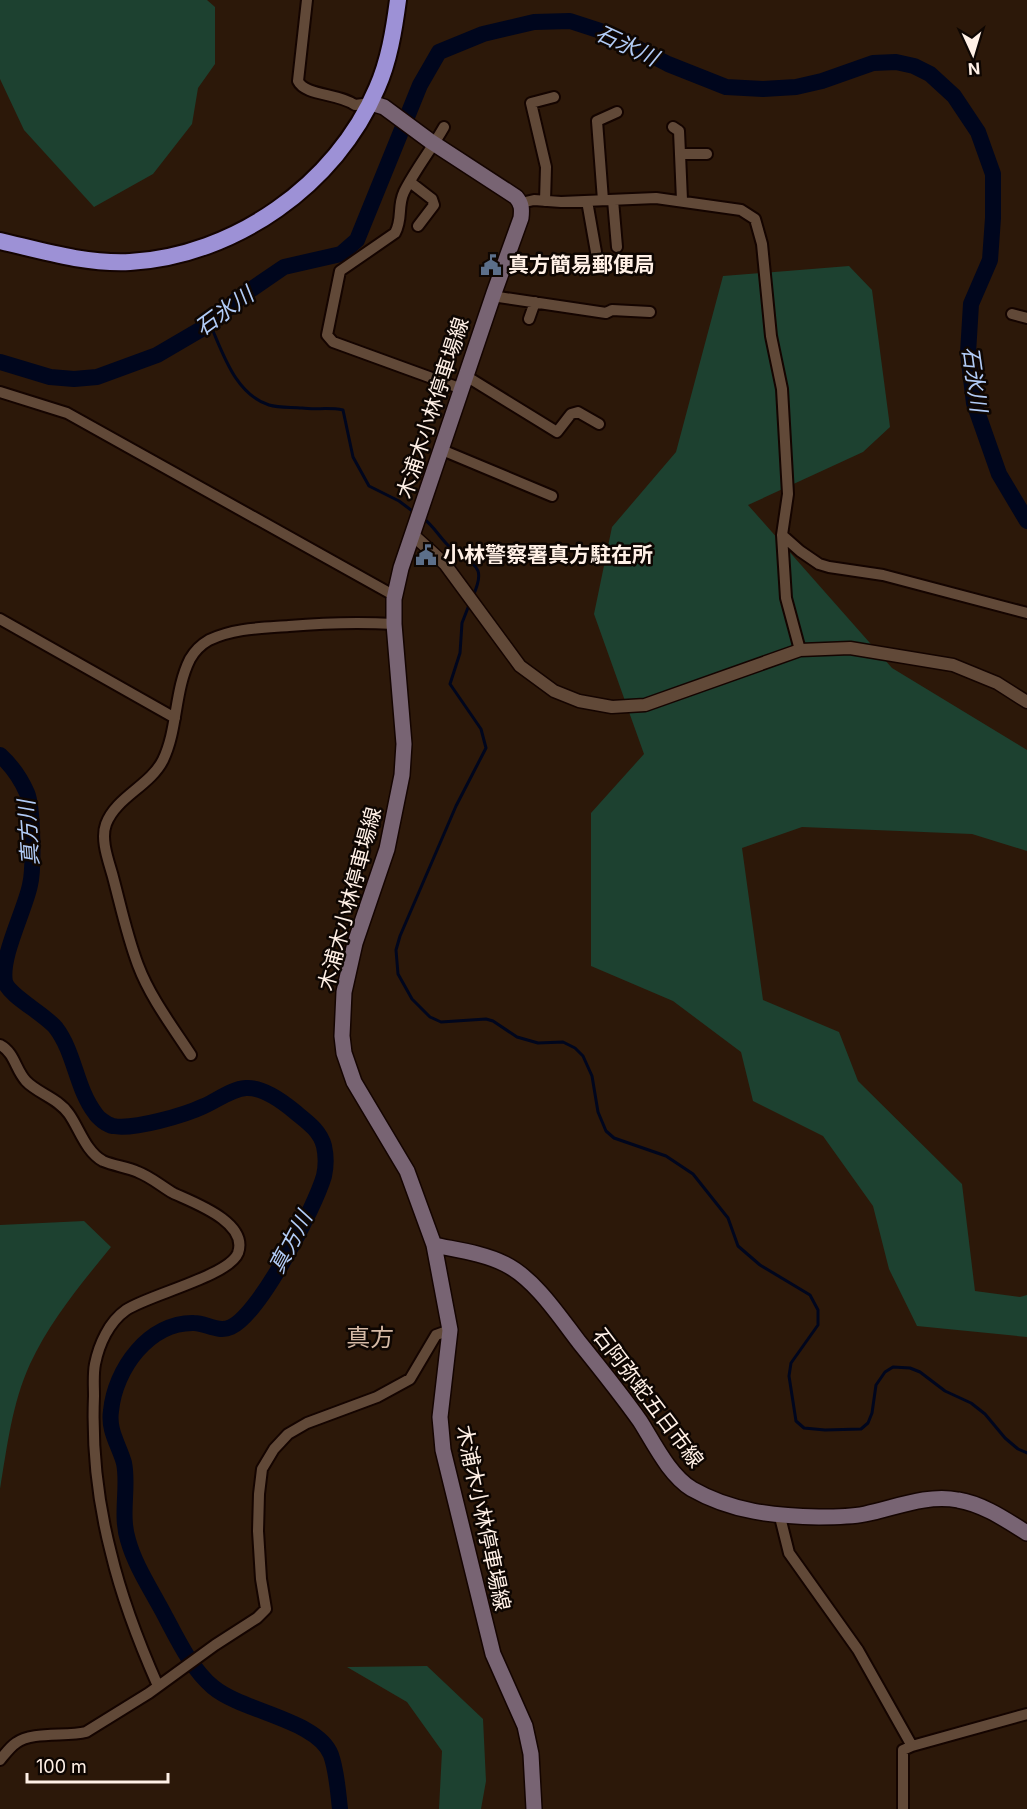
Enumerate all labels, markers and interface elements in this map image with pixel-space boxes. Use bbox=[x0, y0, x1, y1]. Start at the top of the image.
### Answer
water label: 石氷川 bbox=[592, 19, 664, 72]
north arrow bbox=[943, 24, 1003, 84]
text: N bbox=[967, 59, 981, 79]
place label: 真方簡易郵便局 bbox=[508, 252, 655, 277]
public building icon: 真方簡易郵便局 bbox=[479, 253, 503, 277]
water label: 石氷川 bbox=[190, 280, 260, 341]
street label: 木浦木小林停車場線 bbox=[391, 314, 474, 502]
water label: 石氷川 bbox=[958, 345, 993, 415]
place label: 小林警察署真方駐在所 bbox=[443, 542, 653, 567]
public building icon: 小林警察署真方駐在所 bbox=[414, 543, 438, 567]
water label: 真方川 bbox=[13, 797, 43, 867]
street label: 木浦木小林停車場線 bbox=[313, 804, 386, 993]
water label: 真方川 bbox=[263, 1205, 318, 1277]
district label: 真方 bbox=[346, 1323, 394, 1352]
street label: 石阿弥蛇五日市線 bbox=[588, 1323, 709, 1472]
street label: 木浦木小林停車場線 bbox=[452, 1423, 515, 1613]
scale bar bbox=[27, 1746, 168, 1784]
text: 100 m bbox=[36, 1756, 87, 1777]

